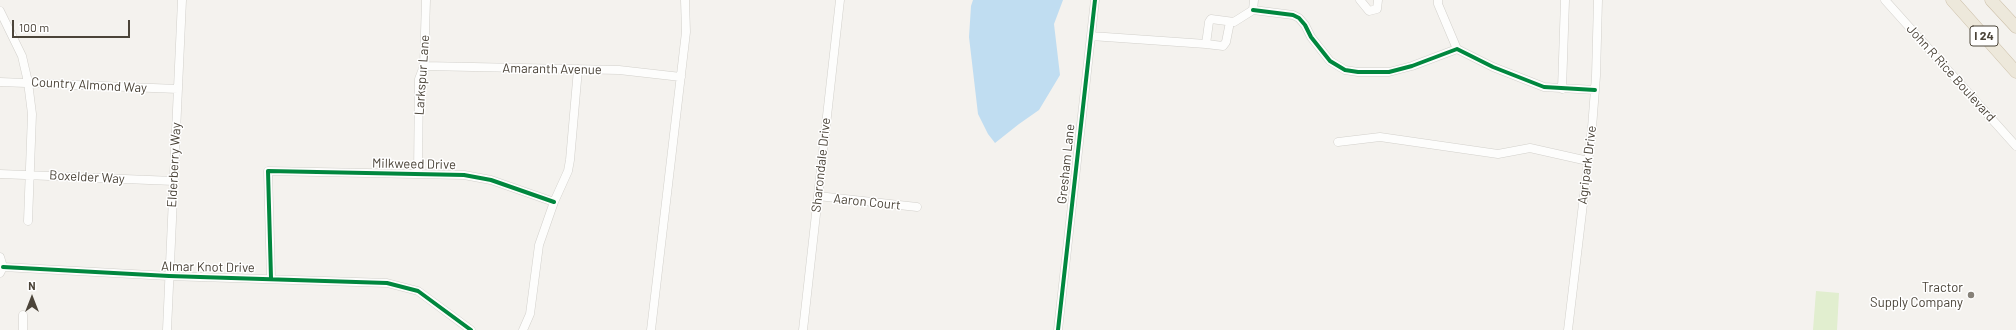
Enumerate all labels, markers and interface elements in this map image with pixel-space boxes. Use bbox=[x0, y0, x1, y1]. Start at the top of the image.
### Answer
scale bar bbox=[14, 12, 132, 38]
text: 100 m bbox=[19, 20, 49, 34]
street label: John R Rice Boulevard bbox=[1903, 21, 1999, 125]
road number: I 24 bbox=[1970, 26, 1998, 46]
street label: Larkspur Lane bbox=[411, 34, 433, 116]
street label: Amaranth Avenue bbox=[502, 60, 602, 78]
street label: Country Almond Way bbox=[31, 74, 147, 96]
street label: Sharondale Drive bbox=[808, 117, 834, 213]
street label: Elderberry Way bbox=[164, 122, 184, 208]
street label: Gresham Lane bbox=[1054, 123, 1078, 205]
street label: Agripark Drive bbox=[1574, 125, 1600, 205]
street label: Milkweed Drive bbox=[372, 155, 456, 173]
street label: Boxelder Way bbox=[49, 167, 125, 187]
street label: Aaron Court bbox=[833, 191, 901, 213]
street label: Almar Knot Drive bbox=[161, 258, 255, 276]
north arrow bbox=[12, 278, 52, 318]
text: N bbox=[28, 279, 36, 292]
place label: Tractor Supply Company bbox=[1870, 280, 1963, 311]
marker: Tractor Supply Company bbox=[1966, 290, 1976, 300]

